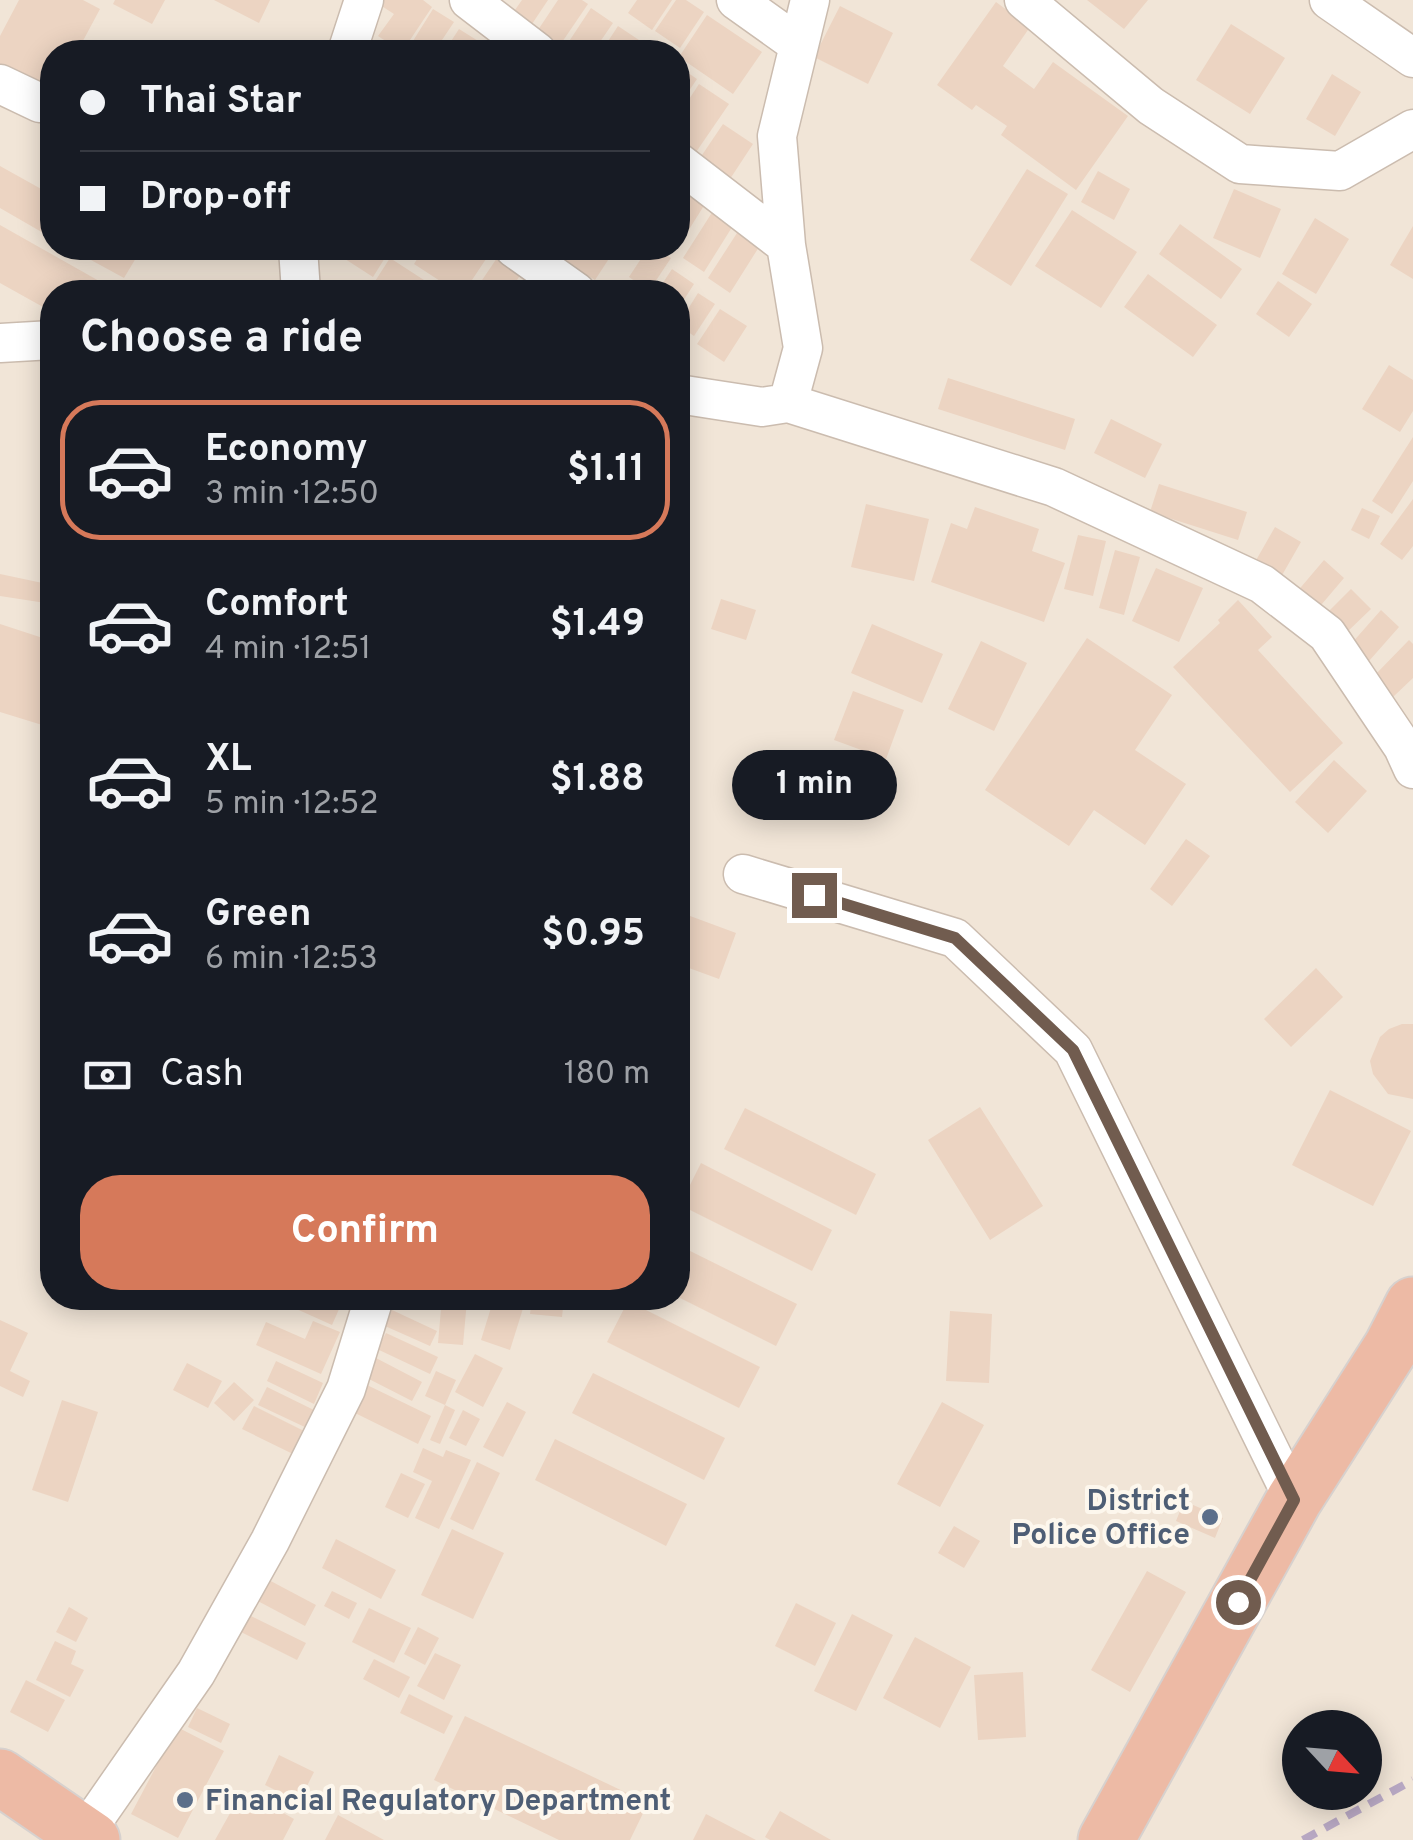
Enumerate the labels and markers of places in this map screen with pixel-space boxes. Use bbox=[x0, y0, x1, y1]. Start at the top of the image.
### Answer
place label: District Police Office bbox=[1011, 1484, 1190, 1555]
marker: District Police Office bbox=[1199, 1506, 1221, 1528]
place label: Financial Regulatory Department bbox=[205, 1784, 671, 1821]
marker: Financial Regulatory Department bbox=[174, 1789, 196, 1811]

